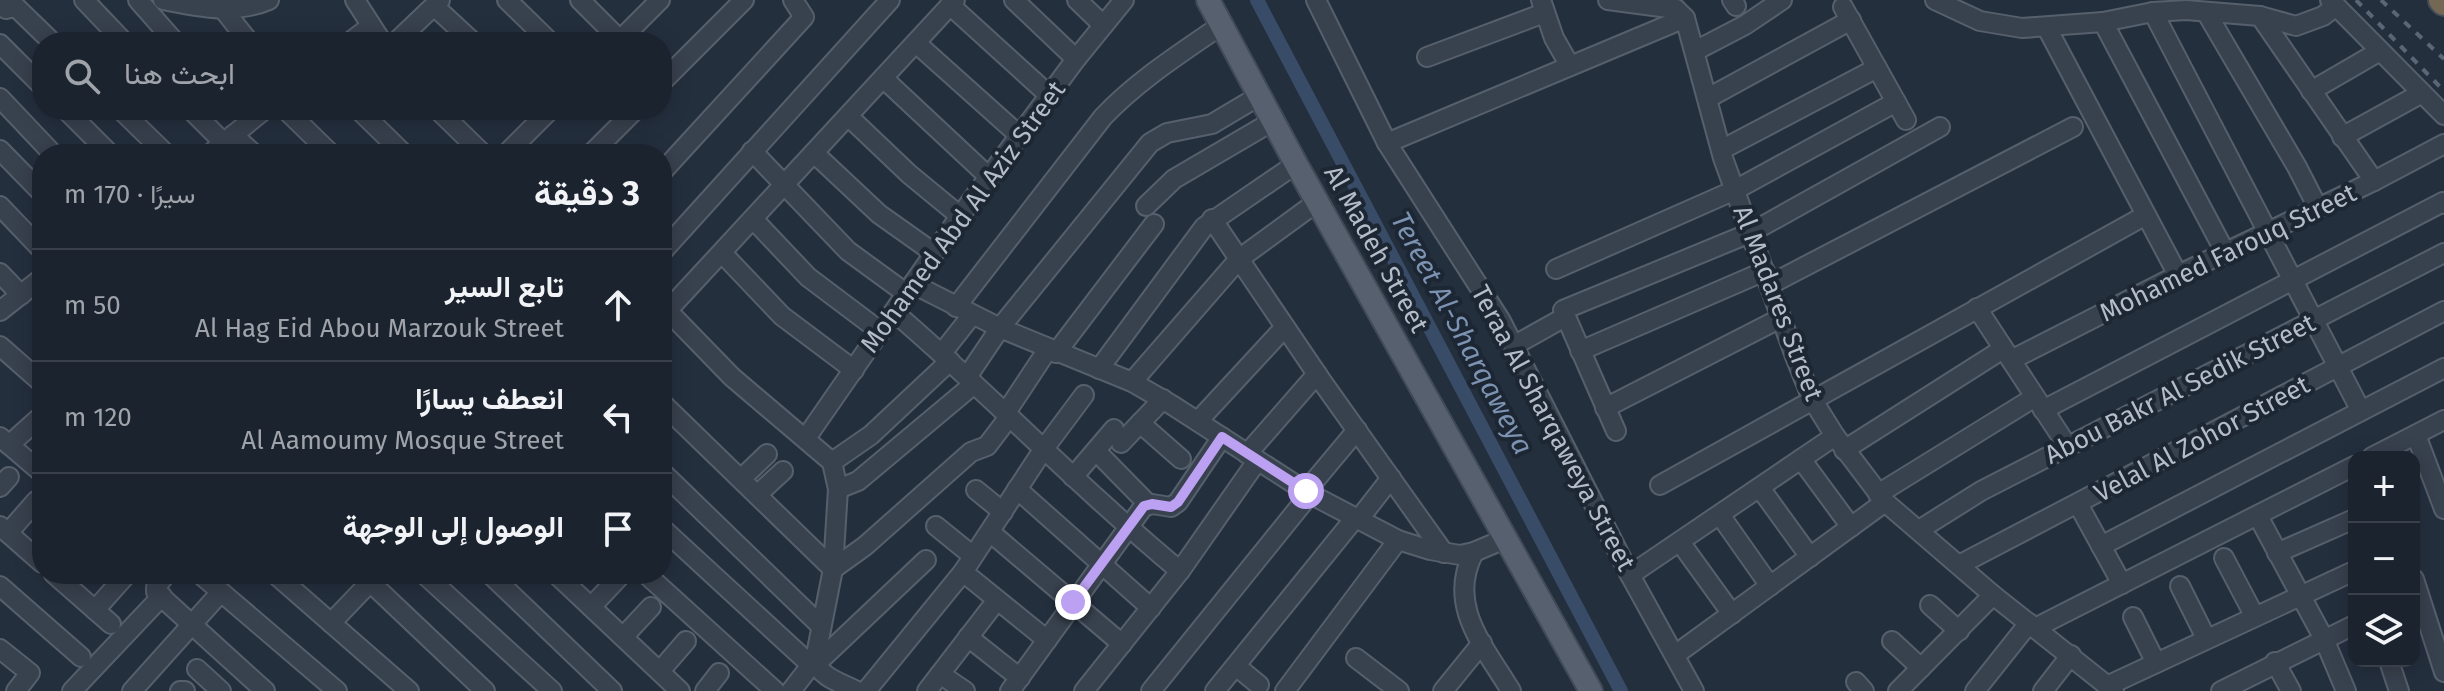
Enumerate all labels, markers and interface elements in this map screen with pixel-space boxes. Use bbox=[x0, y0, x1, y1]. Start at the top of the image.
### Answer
search box bbox=[32, 32, 672, 120]
icon: search bbox=[60, 54, 104, 98]
text: ابحث هنا bbox=[124, 56, 235, 92]
street label: Mohamed Abd Al Aziz Street bbox=[854, 75, 1072, 359]
street label: Al Madeh Street bbox=[1317, 160, 1435, 338]
text: 3 دقيقة bbox=[534, 173, 640, 214]
street label: Mohamed Farouq Street bbox=[2095, 177, 2362, 329]
text: سيرًا · 170 m bbox=[64, 179, 195, 210]
street label: Al Madares Street bbox=[1727, 201, 1830, 406]
water label: Tereet Al-Sharqaweya bbox=[1384, 206, 1540, 460]
text: تابع السير bbox=[445, 269, 564, 305]
street label: Teraa Al Sharqaweya Street bbox=[1464, 280, 1642, 577]
icon: ahead bbox=[596, 283, 640, 327]
text: 50 m bbox=[64, 290, 121, 321]
street label: Abou Bakr Al Sedik Street bbox=[2040, 307, 2321, 471]
text: Al Hag Eid Abou Marzouk Street bbox=[195, 313, 564, 344]
street label: Velal Al Zohor Street bbox=[2089, 369, 2315, 509]
text: انعطف يسارًا bbox=[415, 381, 564, 417]
icon: left bbox=[596, 395, 640, 439]
text: 120 m bbox=[64, 402, 132, 433]
text: Al Aamoumy Mosque Street bbox=[241, 425, 564, 456]
map controls bbox=[2348, 451, 2420, 667]
button: + bbox=[2348, 451, 2420, 523]
route start bbox=[1288, 473, 1324, 509]
icon: arrive bbox=[596, 507, 640, 551]
text: الوصول إلى الوجهة bbox=[342, 509, 564, 545]
button: − bbox=[2348, 523, 2420, 595]
route end bbox=[1055, 584, 1091, 620]
button: layers bbox=[2348, 595, 2420, 667]

